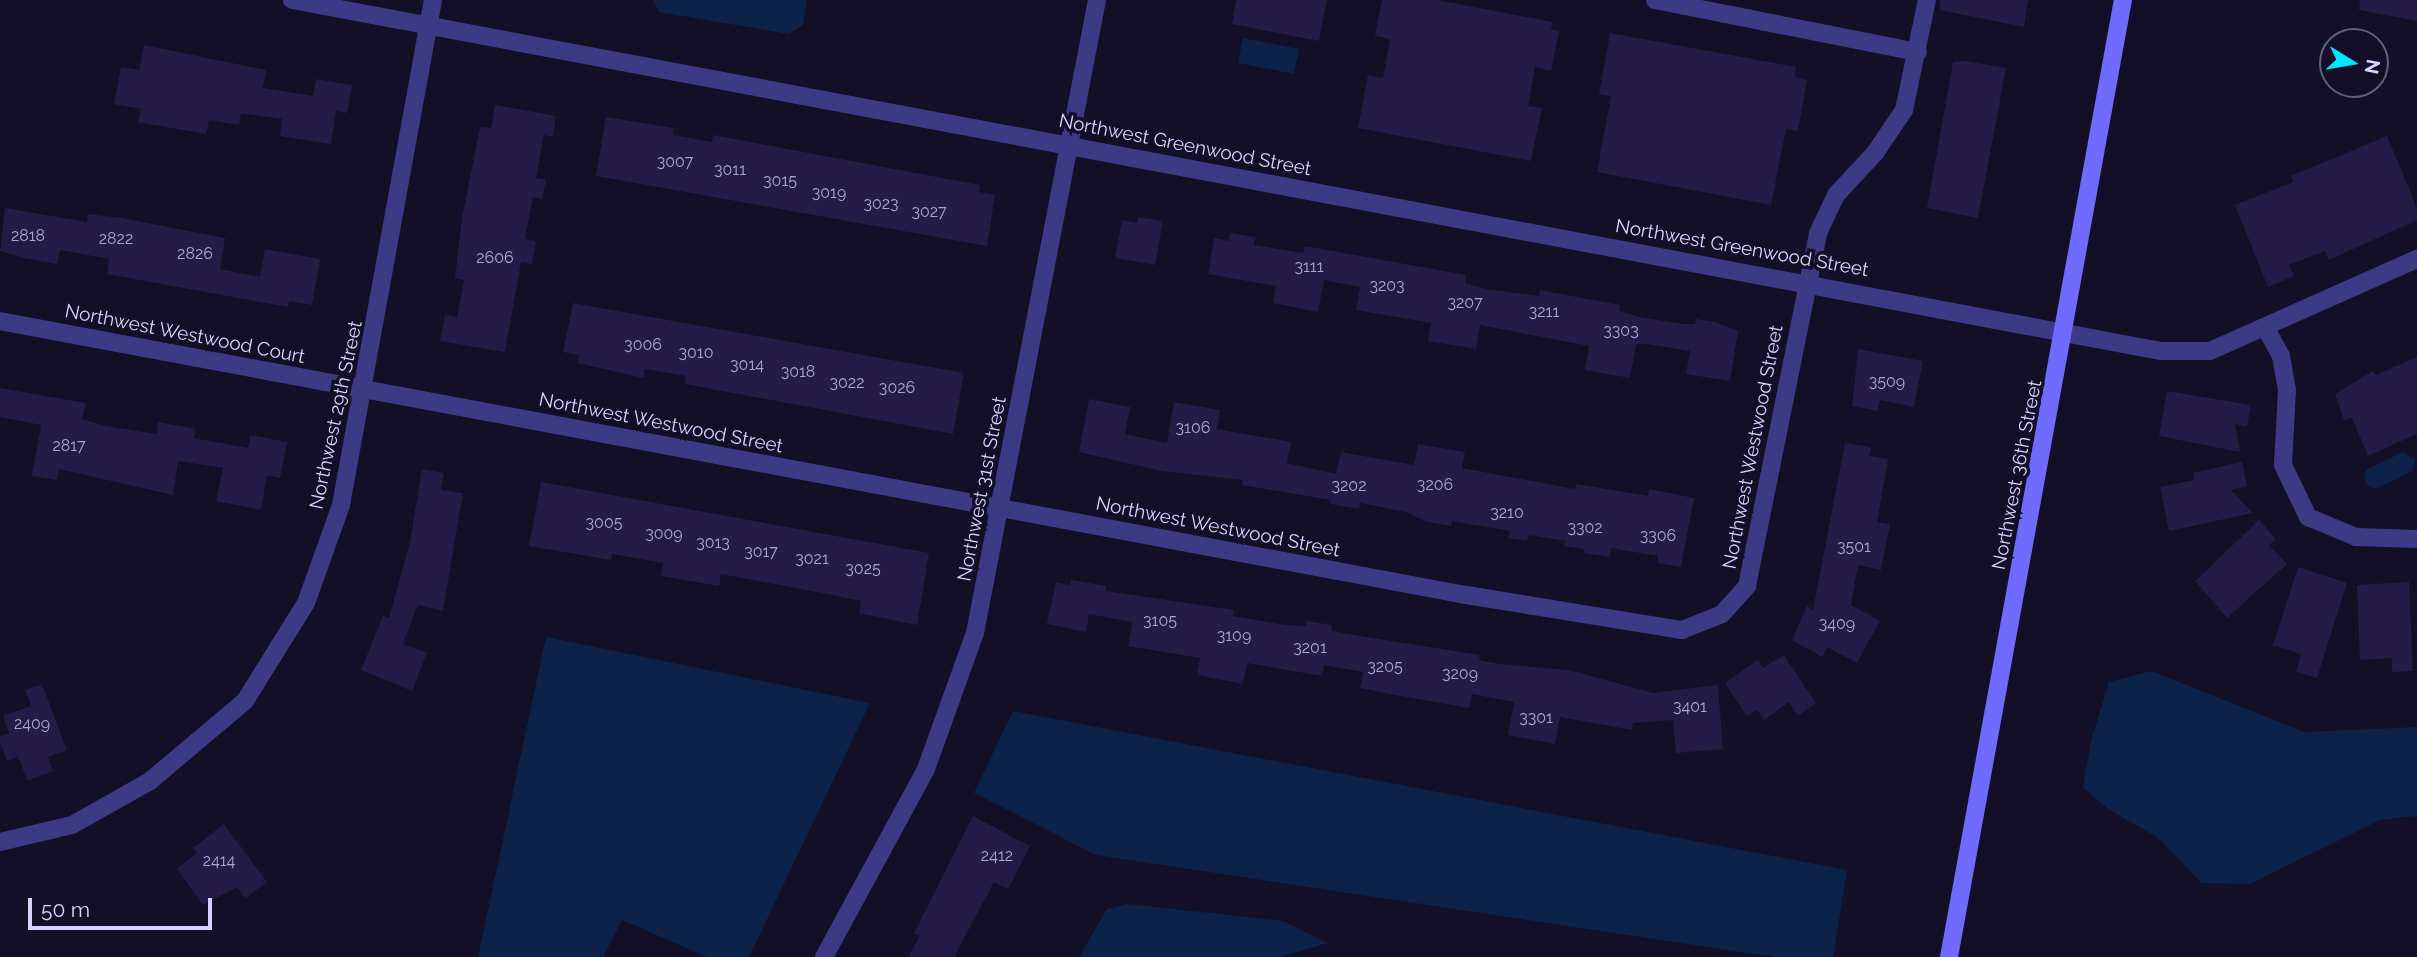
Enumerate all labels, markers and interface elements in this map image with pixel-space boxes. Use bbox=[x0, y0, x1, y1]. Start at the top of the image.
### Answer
north arrow bbox=[2319, 28, 2389, 98]
text: N bbox=[2360, 57, 2385, 76]
street label: Northwest Greenwood Street bbox=[1057, 109, 1313, 181]
house number: 3007 bbox=[657, 152, 693, 172]
house number: 3011 bbox=[714, 160, 746, 180]
house number: 3015 bbox=[763, 171, 797, 191]
house number: 3019 bbox=[812, 183, 846, 203]
house number: 3023 bbox=[863, 194, 899, 214]
house number: 3027 bbox=[911, 202, 947, 222]
street label: Northwest Greenwood Street bbox=[1614, 214, 1870, 282]
house number: 2818 bbox=[11, 226, 45, 246]
house number: 2822 bbox=[99, 229, 133, 249]
house number: 2826 bbox=[177, 244, 213, 264]
house number: 2606 bbox=[476, 248, 514, 268]
house number: 3111 bbox=[1294, 257, 1324, 277]
house number: 3203 bbox=[1369, 276, 1405, 296]
house number: 3207 bbox=[1447, 293, 1483, 313]
street label: Northwest Westwood Court bbox=[63, 299, 307, 369]
house number: 3211 bbox=[1529, 302, 1559, 322]
street label: Northwest 29th Street bbox=[305, 319, 367, 511]
house number: 3303 bbox=[1603, 321, 1639, 341]
street label: Northwest Westwood Street bbox=[1718, 323, 1788, 571]
house number: 3006 bbox=[624, 335, 662, 355]
house number: 3010 bbox=[679, 343, 713, 363]
house number: 3014 bbox=[730, 355, 764, 375]
house number: 3018 bbox=[781, 362, 815, 382]
house number: 3509 bbox=[1869, 372, 1905, 392]
house number: 3022 bbox=[829, 373, 865, 393]
house number: 3026 bbox=[879, 378, 915, 398]
street label: Northwest 36th Street bbox=[1987, 378, 2047, 572]
street label: Northwest Westwood Street bbox=[537, 388, 785, 458]
street label: Northwest 31st Street bbox=[953, 395, 1011, 583]
house number: 3106 bbox=[1176, 418, 1210, 438]
house number: 2817 bbox=[52, 436, 86, 456]
house number: 3206 bbox=[1417, 475, 1453, 495]
house number: 3202 bbox=[1331, 476, 1367, 496]
street label: Northwest Westwood Street bbox=[1094, 492, 1342, 562]
house number: 3210 bbox=[1490, 503, 1524, 523]
house number: 3005 bbox=[586, 513, 622, 533]
house number: 3302 bbox=[1567, 518, 1603, 538]
house number: 3009 bbox=[645, 524, 683, 544]
house number: 3306 bbox=[1640, 526, 1676, 546]
house number: 3013 bbox=[696, 533, 730, 553]
house number: 3501 bbox=[1837, 537, 1871, 557]
house number: 3017 bbox=[744, 542, 778, 562]
house number: 3021 bbox=[795, 549, 829, 569]
house number: 3025 bbox=[845, 559, 881, 579]
house number: 3105 bbox=[1143, 611, 1177, 631]
house number: 3409 bbox=[1819, 614, 1855, 634]
house number: 3109 bbox=[1217, 626, 1251, 646]
house number: 3201 bbox=[1293, 638, 1327, 658]
house number: 3205 bbox=[1367, 657, 1403, 677]
house number: 3209 bbox=[1442, 664, 1478, 684]
house number: 3401 bbox=[1673, 697, 1707, 717]
house number: 3301 bbox=[1519, 708, 1553, 728]
house number: 2409 bbox=[14, 714, 50, 734]
house number: 2412 bbox=[981, 846, 1013, 866]
house number: 2414 bbox=[203, 851, 235, 871]
scale bar bbox=[32, 884, 215, 928]
text: 50 m bbox=[41, 897, 90, 922]

